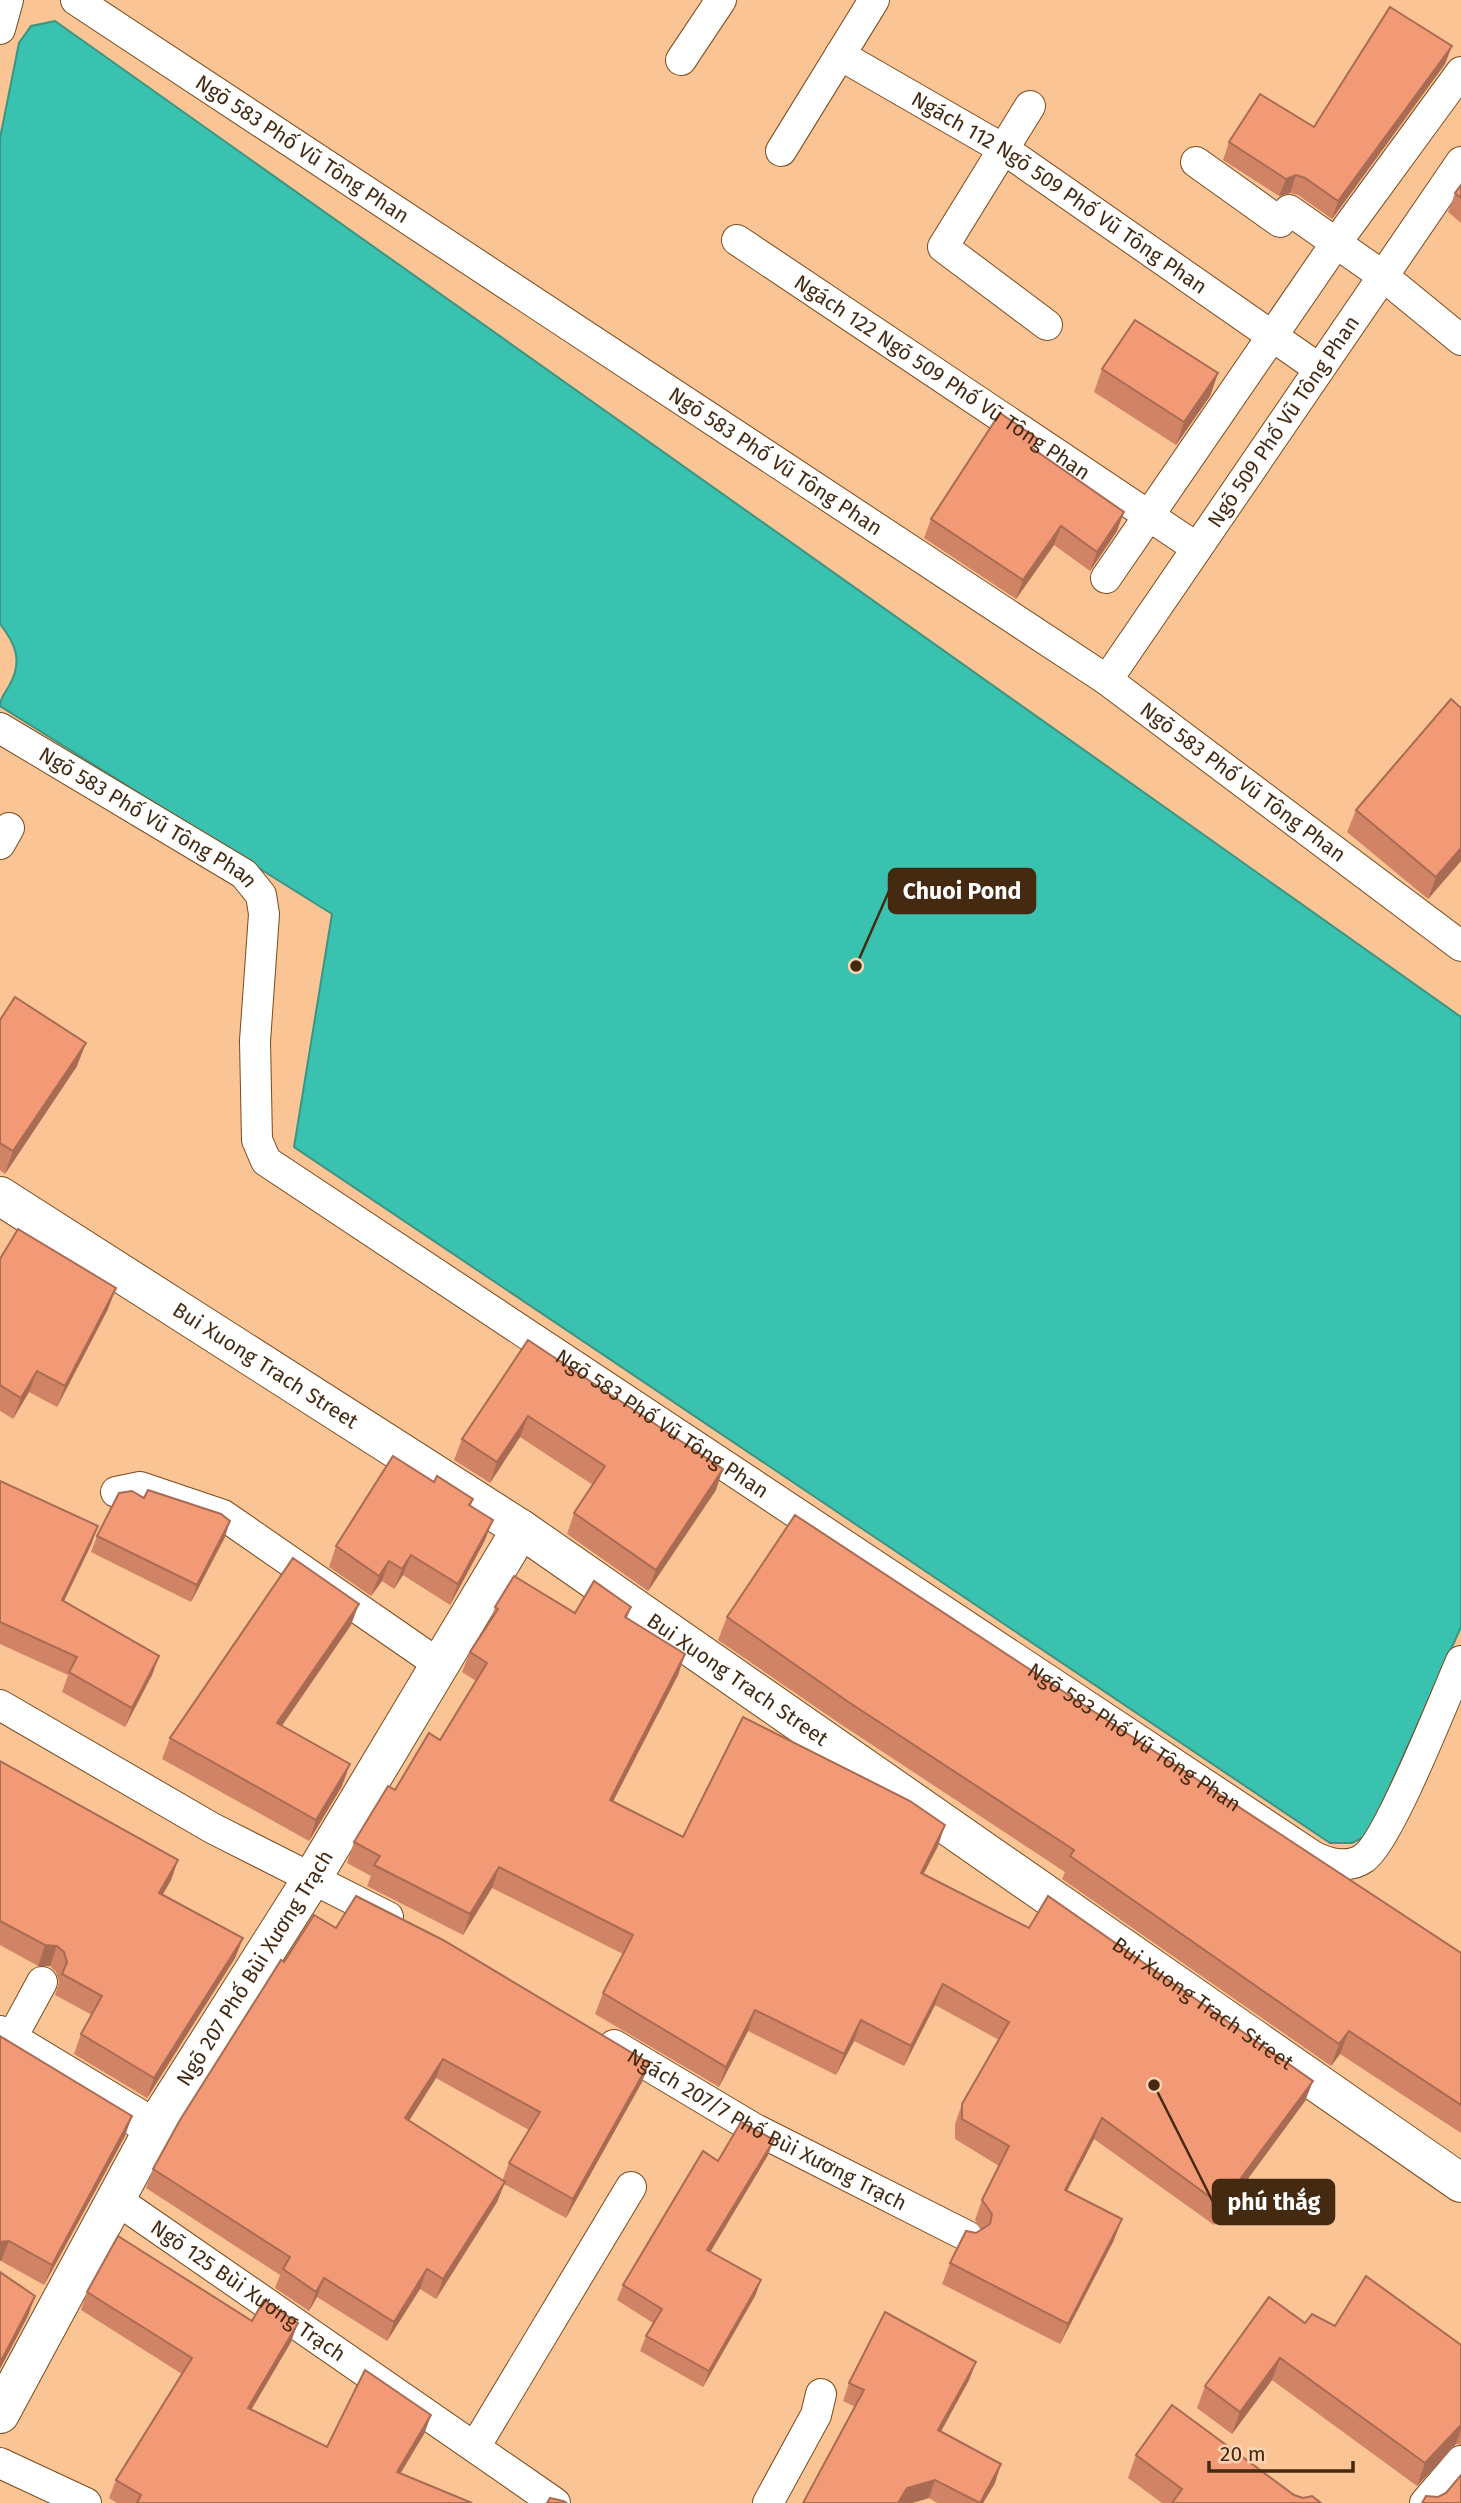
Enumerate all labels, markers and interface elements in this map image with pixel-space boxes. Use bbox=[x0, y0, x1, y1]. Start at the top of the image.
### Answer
street label: Ngõ 583 Phố Vũ Tông Phan bbox=[190, 69, 414, 229]
street label: Ngách 112 Ngõ 509 Phố Vũ Tông Phan bbox=[907, 86, 1212, 300]
street label: Ngách 122 Ngõ 509 Phố Vũ Tông Phan bbox=[789, 269, 1095, 486]
street label: Ngõ 509 Phố Vũ Tông Phan bbox=[1202, 311, 1365, 533]
street label: Ngõ 583 Phố Vũ Tông Phan bbox=[664, 382, 887, 541]
street label: Ngõ 583 Phố Vũ Tông Phan bbox=[1135, 696, 1351, 868]
street label: Ngõ 583 Phố Vũ Tông Phan bbox=[34, 741, 263, 893]
callout: Chuoi Pond bbox=[889, 869, 1035, 913]
text: Chuoi Pond bbox=[903, 877, 1021, 905]
street label: Bui Xuong Trach Street bbox=[168, 1297, 363, 1435]
street label: Ngõ 583 Phố Vũ Tông Phan bbox=[550, 1344, 774, 1504]
street label: Bui Xuong Trach Street bbox=[642, 1608, 833, 1752]
street label: Ngõ 583 Phố Vũ Tông Phan bbox=[1023, 1657, 1246, 1818]
street label: Ngõ 207 Phố Bùi Xương Trạch bbox=[171, 1845, 339, 2091]
street label: Bui Xuong Trach Street bbox=[1107, 1931, 1299, 2076]
street label: Ngách 207/7 Phố Bùi Xương Trạch bbox=[622, 2043, 911, 2216]
callout: phú thắg bbox=[1213, 2180, 1334, 2224]
text: phú thắg bbox=[1228, 2187, 1321, 2216]
street label: Ngõ 125 Bùi Xương Trạch bbox=[146, 2214, 350, 2367]
scale bar bbox=[1209, 2430, 1352, 2474]
text: 20 m bbox=[1220, 2441, 1266, 2467]

